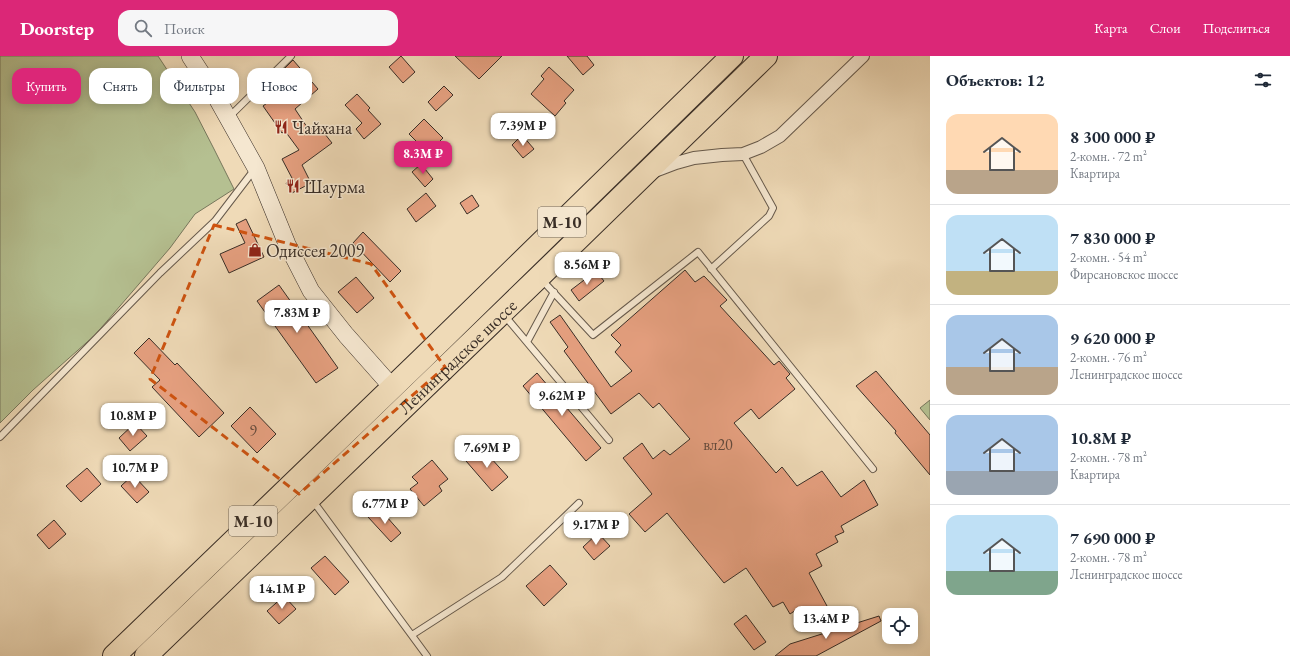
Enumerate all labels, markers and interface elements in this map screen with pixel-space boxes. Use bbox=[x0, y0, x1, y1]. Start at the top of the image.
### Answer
search box bbox=[118, 10, 398, 46]
text: Doorstep bbox=[20, 16, 94, 41]
icon: search bbox=[132, 17, 154, 39]
text: Поиск bbox=[164, 19, 205, 38]
text: Карта bbox=[1094, 19, 1128, 37]
text: Слои bbox=[1150, 19, 1181, 37]
text: Поделиться bbox=[1203, 19, 1270, 37]
chip: Купить bbox=[12, 68, 81, 104]
chip: Снять bbox=[89, 68, 152, 104]
chip: Фильтры bbox=[160, 68, 239, 104]
chip: Новое bbox=[247, 68, 312, 104]
text: Объектов: 12 bbox=[946, 69, 1045, 91]
icon: filters bbox=[1252, 69, 1274, 91]
pin: 7.39M ₽ bbox=[486, 113, 560, 147]
place label: Чайхана bbox=[292, 116, 353, 139]
text: 7.39M ₽ bbox=[500, 117, 546, 134]
restaurant icon: Чайхана bbox=[273, 119, 289, 135]
text: 8 300 000 ₽ bbox=[1070, 126, 1156, 148]
icon: home bbox=[978, 130, 1026, 178]
pin: 8.3M ₽ bbox=[390, 141, 456, 175]
text: 8.3M ₽ bbox=[403, 145, 443, 162]
text: 2-комн. · 72 m² bbox=[1070, 148, 1147, 165]
text: Квартира bbox=[1070, 165, 1120, 182]
place label: Шаурма bbox=[304, 175, 366, 198]
restaurant icon: Шаурма bbox=[285, 178, 301, 194]
road number: М-10 bbox=[538, 207, 586, 237]
text: 7 830 000 ₽ bbox=[1070, 227, 1156, 249]
icon: home bbox=[978, 231, 1026, 279]
place label: Одиссея 2009 bbox=[266, 239, 364, 262]
shop icon: Одиссея 2009 bbox=[247, 242, 263, 258]
text: 2-комн. · 54 m² bbox=[1070, 249, 1147, 266]
pin: 8.56M ₽ bbox=[550, 252, 624, 286]
text: 8.56M ₽ bbox=[564, 256, 610, 273]
text: Фирсановское шоссе bbox=[1070, 266, 1178, 283]
street label: Ленинградское шоссе bbox=[393, 294, 521, 419]
pin: 7.83M ₽ bbox=[260, 300, 334, 334]
text: 7.83M ₽ bbox=[274, 304, 320, 321]
text: 9 620 000 ₽ bbox=[1070, 327, 1156, 349]
icon: home bbox=[978, 331, 1026, 379]
text: 2-комн. · 76 m² bbox=[1070, 349, 1147, 366]
text: Ленинградское шоссе bbox=[1070, 366, 1183, 383]
pin: 9.62M ₽ bbox=[525, 383, 599, 417]
text: 9.62M ₽ bbox=[539, 387, 585, 404]
pin: 10.8M ₽ bbox=[96, 403, 170, 437]
text: 10.8M ₽ bbox=[110, 407, 156, 424]
house number: 9 bbox=[249, 420, 257, 441]
text: 10.8M ₽ bbox=[1070, 427, 1131, 449]
icon: home bbox=[978, 431, 1026, 479]
house number: вл20 bbox=[703, 434, 733, 455]
pin: 7.69M ₽ bbox=[450, 435, 524, 469]
text: 7.69M ₽ bbox=[464, 439, 510, 456]
text: 2-комн. · 78 m² bbox=[1070, 449, 1147, 466]
pin: 10.7M ₽ bbox=[98, 455, 172, 489]
text: 10.7M ₽ bbox=[112, 459, 158, 476]
text: Квартира bbox=[1070, 466, 1120, 483]
pin: 6.77M ₽ bbox=[348, 491, 422, 525]
text: 6.77M ₽ bbox=[362, 495, 408, 512]
road number: М-10 bbox=[229, 506, 277, 536]
pin: 9.17M ₽ bbox=[559, 512, 633, 546]
text: 9.17M ₽ bbox=[573, 516, 619, 533]
text: 7 690 000 ₽ bbox=[1070, 527, 1156, 549]
icon: home bbox=[978, 531, 1026, 579]
text: 2-комн. · 78 m² bbox=[1070, 549, 1147, 566]
text: Ленинградское шоссе bbox=[1070, 566, 1183, 583]
pin: 14.1M ₽ bbox=[245, 576, 319, 610]
text: 14.1M ₽ bbox=[259, 580, 305, 597]
pin: 13.4M ₽ bbox=[789, 606, 863, 640]
map controls bbox=[882, 608, 918, 644]
button: locate bbox=[882, 608, 918, 644]
text: 13.4M ₽ bbox=[803, 610, 849, 627]

